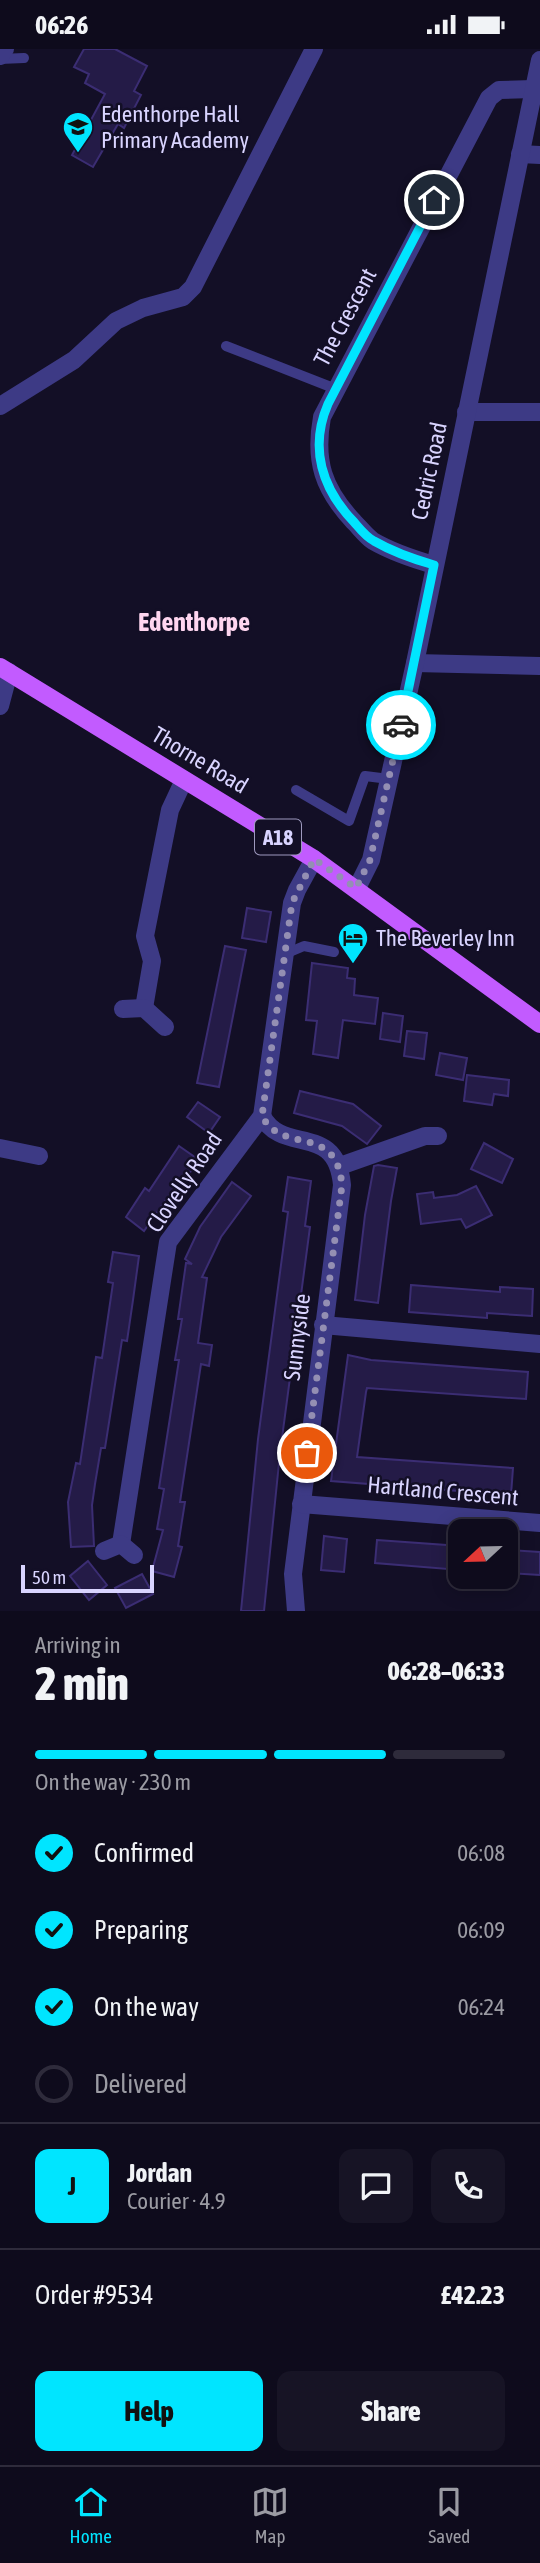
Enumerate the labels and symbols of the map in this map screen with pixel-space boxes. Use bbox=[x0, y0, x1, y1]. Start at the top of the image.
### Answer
place label: Edenthorpe Hall Primary Academy bbox=[101, 101, 249, 153]
school or university icon: Edenthorpe Hall Primary Academy bbox=[61, 110, 95, 154]
pin bbox=[404, 170, 464, 230]
street label: The Crescent bbox=[308, 264, 382, 370]
street label: Cedric Road bbox=[406, 420, 452, 522]
district label: Edenthorpe bbox=[138, 607, 250, 637]
courier bbox=[366, 690, 436, 760]
street label: Thorne Road bbox=[147, 721, 253, 799]
road number: A18 bbox=[255, 819, 301, 855]
hotel icon: The Beverley Inn bbox=[336, 921, 370, 965]
place label: The Beverley Inn bbox=[376, 925, 515, 951]
street label: Clovelly Road bbox=[141, 1127, 227, 1237]
street label: Sunnyside bbox=[279, 1292, 315, 1382]
pin bbox=[277, 1423, 337, 1483]
street label: Hartland Crescent bbox=[366, 1471, 520, 1511]
north arrow bbox=[448, 1519, 518, 1589]
scale bar bbox=[21, 1562, 154, 1594]

